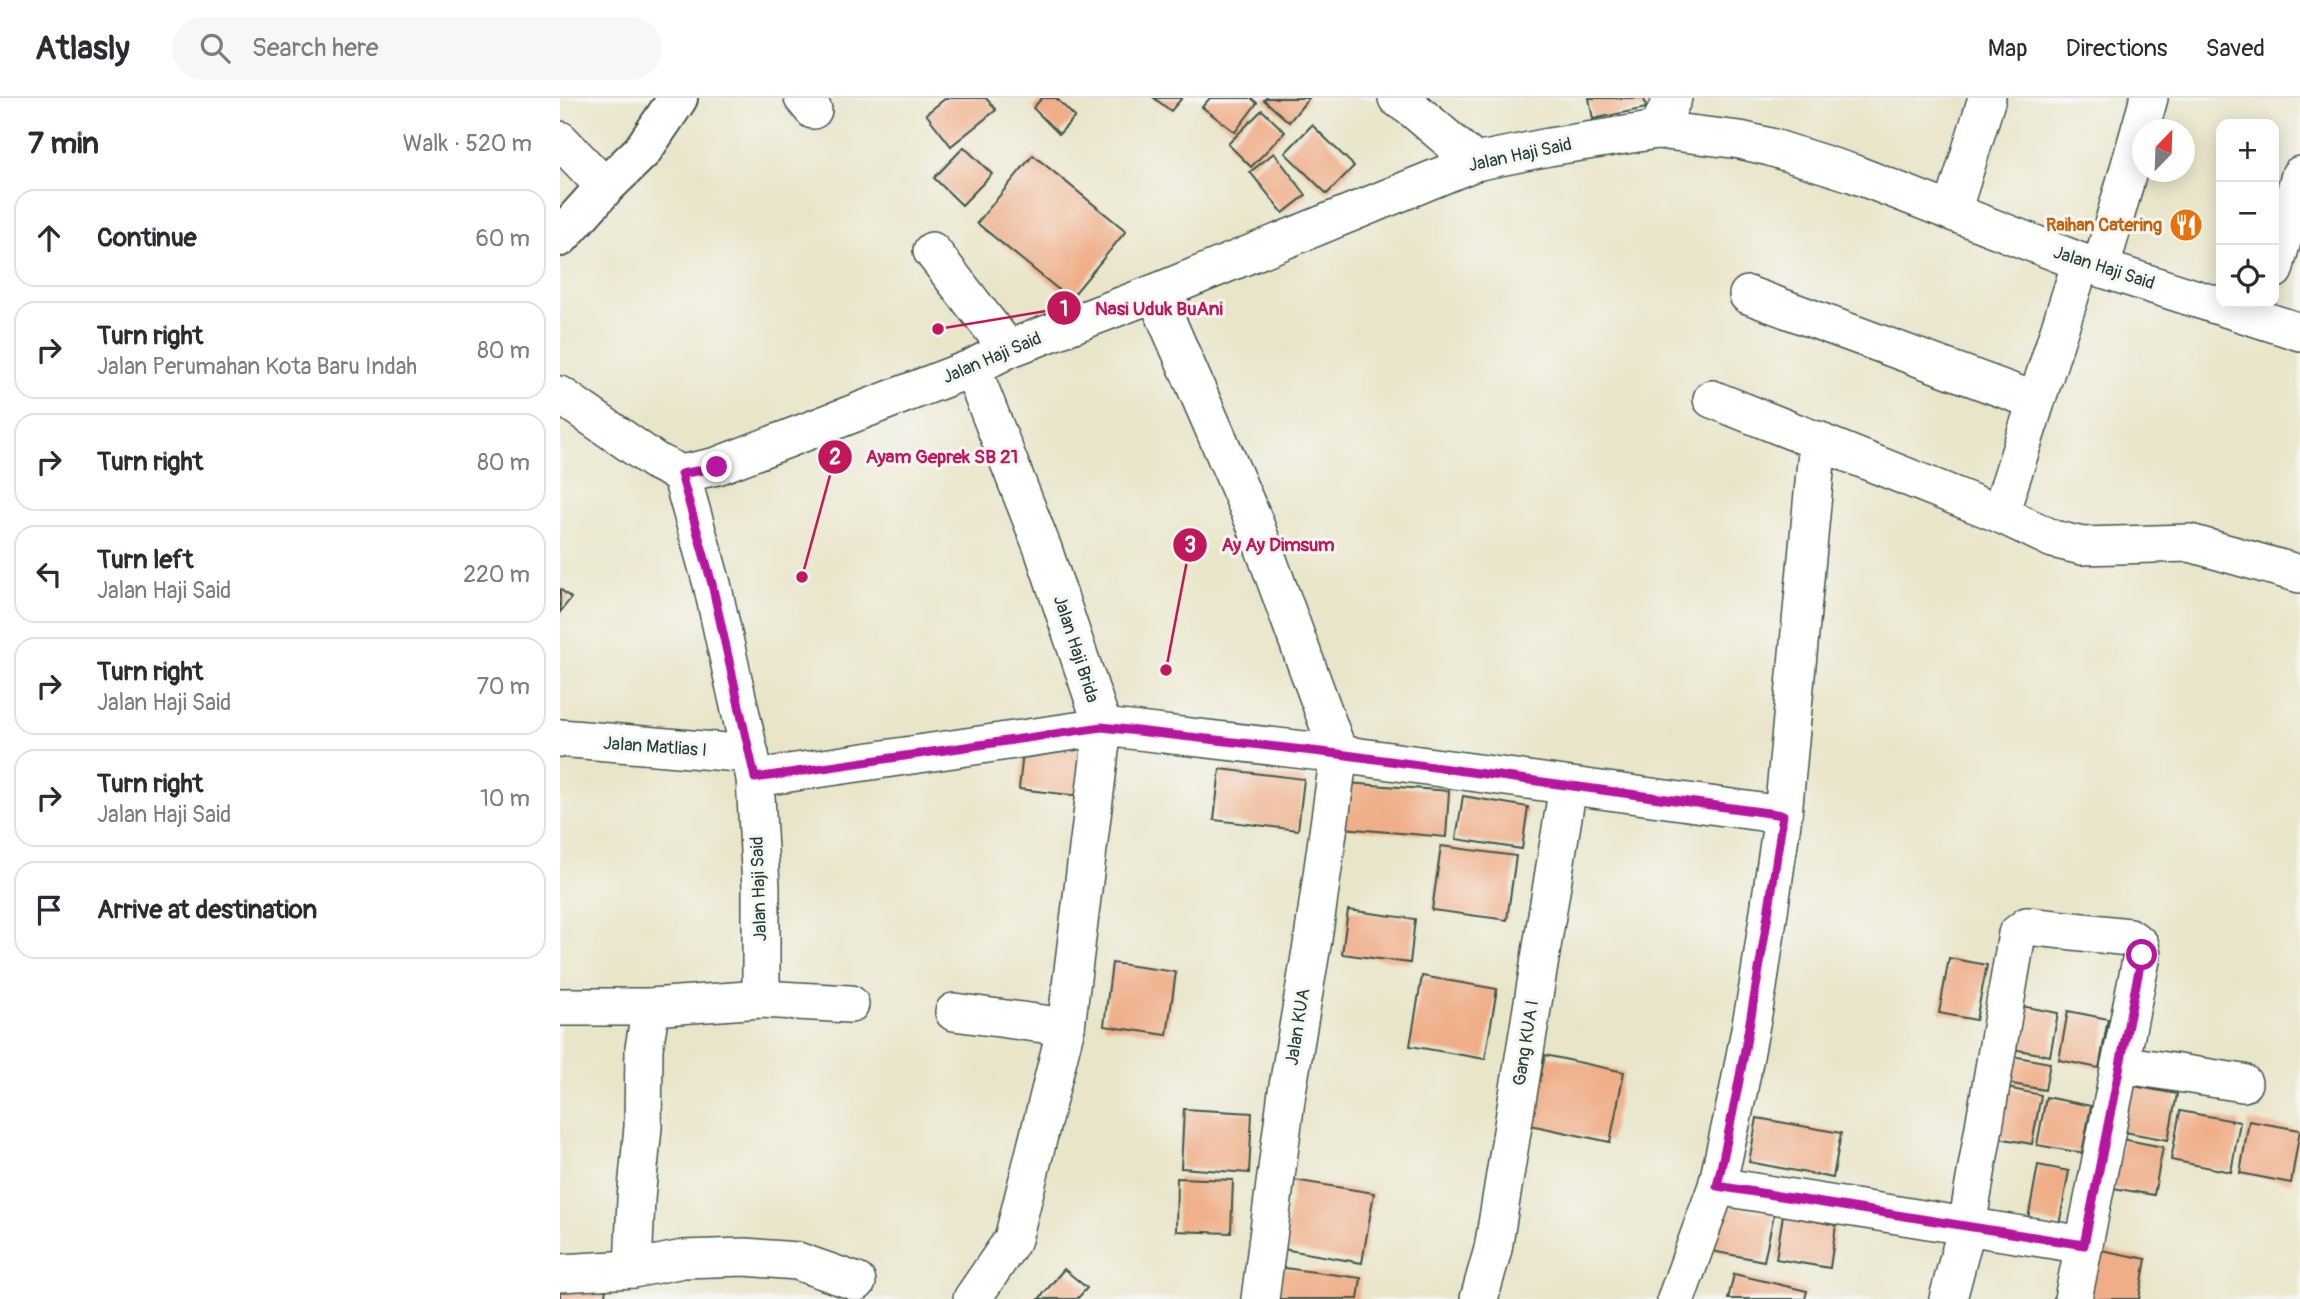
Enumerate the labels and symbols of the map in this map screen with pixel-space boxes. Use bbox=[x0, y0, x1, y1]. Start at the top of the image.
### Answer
north arrow bbox=[2132, 119, 2195, 182]
street label: Jalan Haji Said bbox=[1466, 133, 1574, 177]
restaurant icon: Raihan Catering bbox=[2167, 206, 2205, 244]
place label: Raihan Catering bbox=[2046, 214, 2162, 237]
street label: Jalan Haji Said bbox=[2050, 241, 2158, 295]
callout: Nasi Uduk BuAni bbox=[1046, 288, 1237, 328]
text: 1 bbox=[1060, 296, 1068, 323]
text: Nasi Uduk BuAni bbox=[1095, 297, 1224, 321]
street label: Jalan Haji Said bbox=[939, 327, 1045, 389]
callout: Ayam Geprek SB 21 bbox=[817, 437, 1032, 477]
text: 2 bbox=[829, 444, 841, 471]
text: Ayam Geprek SB 21 bbox=[866, 445, 1018, 469]
route end bbox=[701, 451, 732, 482]
callout: Ay Ay Dimsum bbox=[1172, 525, 1348, 565]
text: 3 bbox=[1184, 532, 1196, 559]
text: Ay Ay Dimsum bbox=[1221, 533, 1335, 557]
street label: Jalan Haji Brida bbox=[1048, 593, 1104, 705]
street label: Jalan Matlias I bbox=[602, 732, 708, 762]
street label: Jalan Haji Said bbox=[746, 836, 772, 942]
route start bbox=[2126, 939, 2157, 970]
street label: Jalan KUA bbox=[1281, 987, 1315, 1067]
street label: Gang KUA I bbox=[1508, 999, 1544, 1087]

